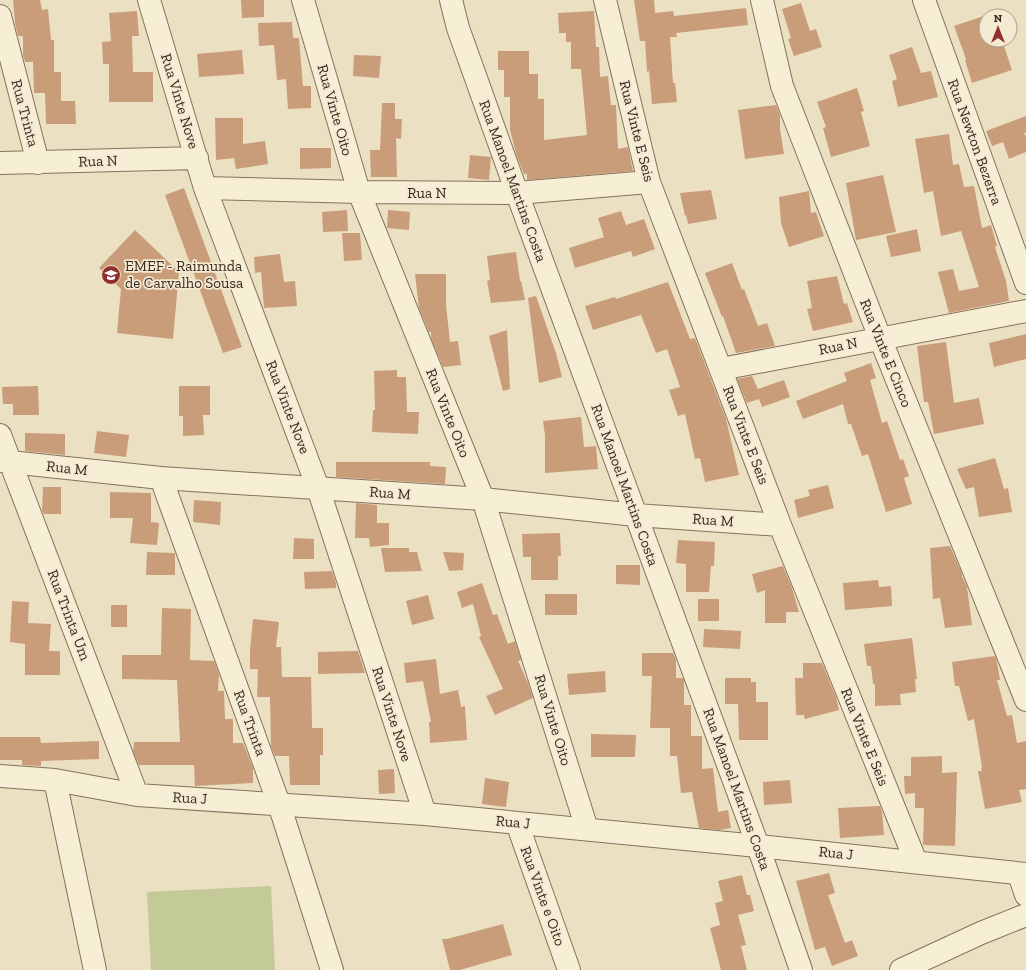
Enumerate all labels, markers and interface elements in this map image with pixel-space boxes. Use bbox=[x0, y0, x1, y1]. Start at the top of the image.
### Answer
north arrow bbox=[978, 8, 1018, 48]
text: N bbox=[994, 12, 1003, 25]
street label: Rua Vinte Nove bbox=[157, 51, 203, 151]
street label: Rua Vinte Oito bbox=[313, 62, 357, 158]
street label: Rua Trinta bbox=[7, 77, 43, 149]
street label: Rua Newton Bezerra bbox=[944, 77, 1006, 207]
street label: Rua Vinte E Seis bbox=[616, 78, 658, 184]
street label: Rua Manoel Martins Costa bbox=[475, 98, 551, 264]
street label: Rua N bbox=[78, 151, 118, 171]
street label: Rua N bbox=[407, 184, 447, 202]
place label: EMEF - Raimunda de Carvalho Sousa bbox=[125, 257, 243, 292]
school or university icon: EMEF - Raimunda de Carvalho Sousa bbox=[100, 264, 122, 286]
street label: Rua Vinte E Cinco bbox=[856, 296, 916, 410]
street label: Rua N bbox=[817, 333, 859, 359]
street label: Rua Vinte Nove bbox=[262, 358, 314, 456]
street label: Rua Vinte Oito bbox=[422, 366, 474, 460]
street label: Rua Vinte E Seis bbox=[719, 383, 773, 487]
street label: Rua Manoel Martins Costa bbox=[587, 402, 663, 568]
street label: Rua M bbox=[45, 457, 89, 479]
street label: Rua M bbox=[369, 483, 411, 503]
street label: Rua M bbox=[692, 510, 734, 530]
street label: Rua Trinta Um bbox=[43, 567, 95, 663]
street label: Rua Vinte Nove bbox=[368, 664, 416, 764]
street label: Rua Vinte Oito bbox=[531, 672, 575, 768]
street label: Rua Vinte E Seis bbox=[837, 685, 893, 789]
street label: Rua Trinta bbox=[230, 687, 270, 759]
street label: Rua Manoel Martins Costa bbox=[699, 706, 775, 872]
street label: Rua J bbox=[172, 788, 208, 808]
street label: Rua J bbox=[495, 812, 531, 832]
street label: Rua J bbox=[818, 842, 854, 864]
street label: Rua Vinte e Oito bbox=[517, 844, 569, 949]

